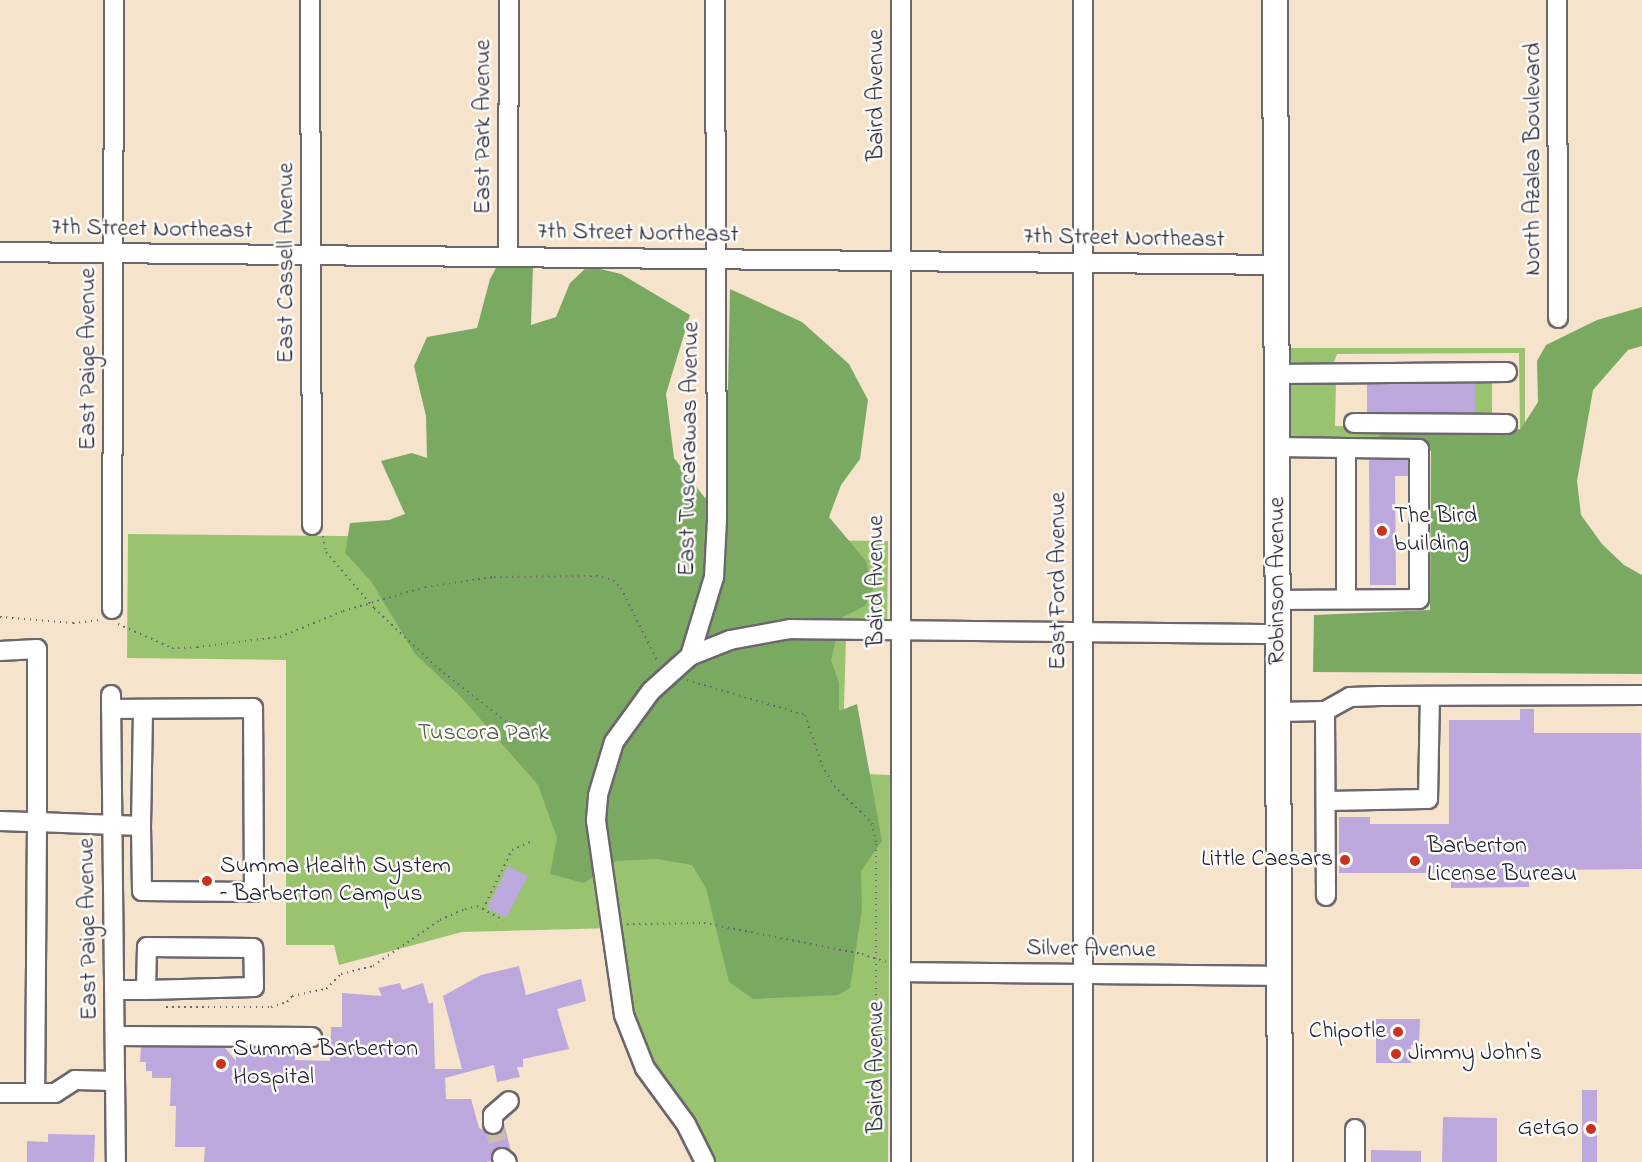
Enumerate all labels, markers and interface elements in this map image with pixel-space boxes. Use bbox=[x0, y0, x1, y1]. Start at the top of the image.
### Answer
street label: Baird Avenue bbox=[863, 29, 891, 161]
street label: East Park Avenue bbox=[470, 40, 498, 214]
street label: North Azalea Boulevard bbox=[1520, 42, 1548, 276]
street label: East Cassell Avenue bbox=[273, 163, 301, 363]
street label: 7th Street Northeast bbox=[51, 214, 253, 246]
street label: 7th Street Northeast bbox=[537, 218, 739, 250]
street label: 7th Street Northeast bbox=[1023, 223, 1225, 255]
street label: East Paige Avenue bbox=[75, 268, 103, 450]
street label: East Tuscarawas Avenue bbox=[673, 321, 707, 577]
street label: East Ford Avenue bbox=[1045, 492, 1073, 670]
street label: Robinson Avenue bbox=[1264, 497, 1292, 665]
place label: The Bird building bbox=[1394, 503, 1477, 559]
street label: Baird Avenue bbox=[863, 515, 891, 647]
marker: The Bird building bbox=[1375, 524, 1389, 538]
park label: Tuscora Park bbox=[417, 720, 549, 748]
place label: Barberton License Bureau bbox=[1427, 833, 1577, 889]
street label: East Paige Avenue bbox=[73, 837, 105, 1021]
place label: Little Caesars bbox=[1201, 846, 1333, 874]
place label: Summa Health System – Barberton Campus bbox=[220, 853, 451, 909]
marker: Little Caesars bbox=[1338, 853, 1352, 867]
marker: Barberton License Bureau bbox=[1408, 854, 1422, 868]
marker: Summa Health System – Barberton Campus bbox=[198, 872, 216, 890]
street label: Silver Avenue bbox=[1026, 934, 1156, 966]
street label: Baird Avenue bbox=[863, 1001, 891, 1133]
place label: Chipotle bbox=[1309, 1018, 1386, 1046]
marker: Chipotle bbox=[1391, 1025, 1405, 1039]
place label: Summa Barberton Hospital bbox=[233, 1036, 418, 1092]
place label: Jimmy John's bbox=[1408, 1040, 1542, 1068]
marker: Jimmy John's bbox=[1389, 1047, 1403, 1061]
marker: Summa Barberton Hospital bbox=[214, 1057, 228, 1071]
place label: GetGo bbox=[1518, 1115, 1579, 1143]
marker: GetGo bbox=[1584, 1122, 1598, 1136]

